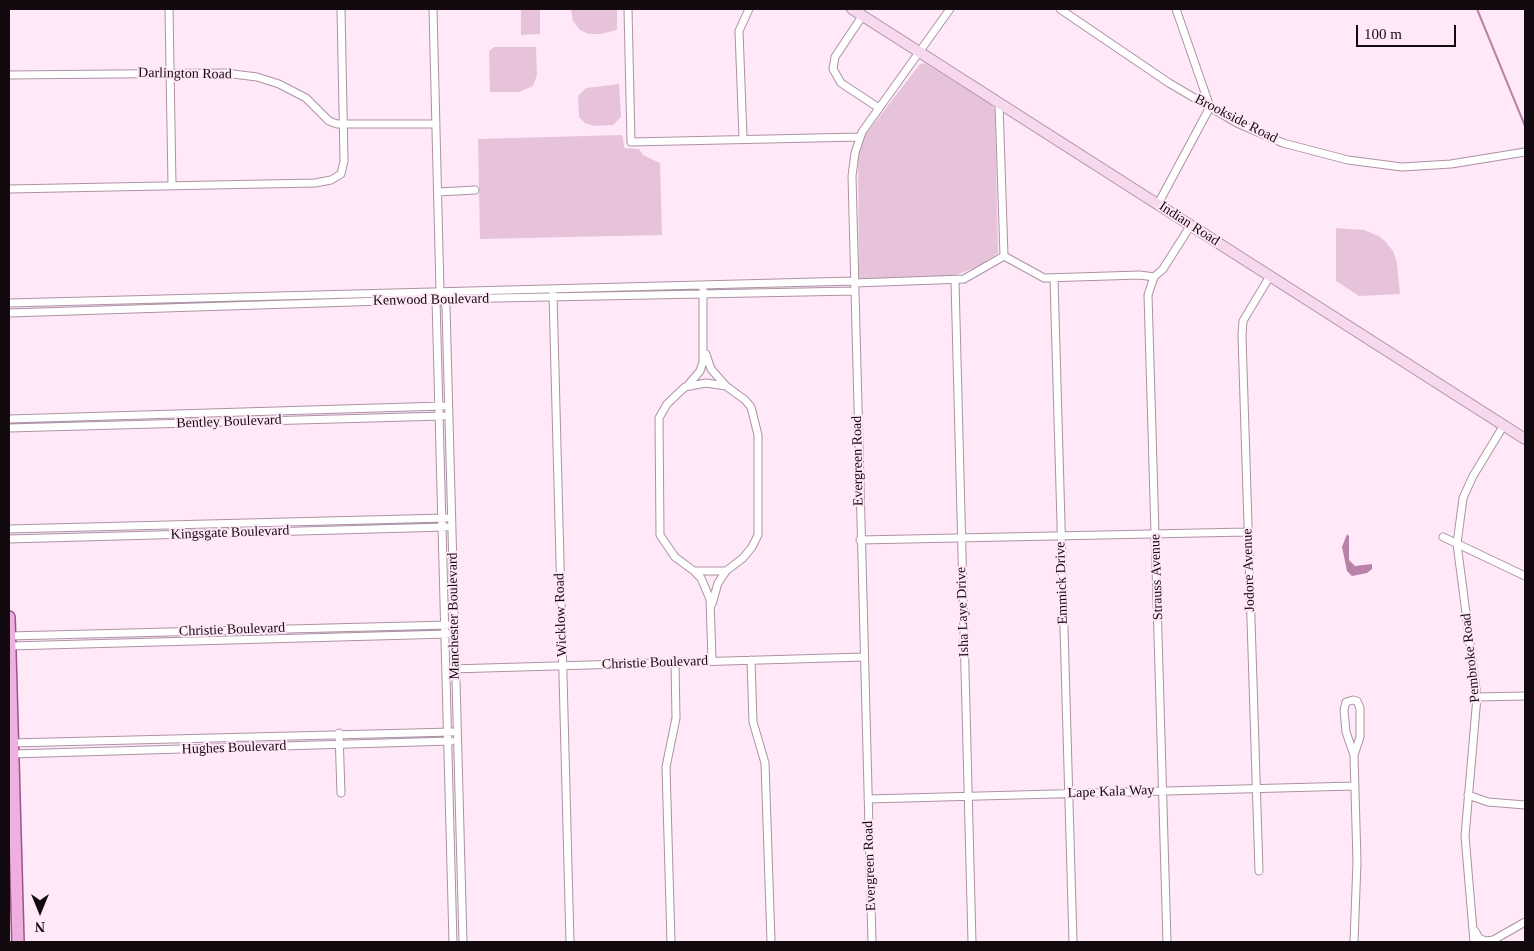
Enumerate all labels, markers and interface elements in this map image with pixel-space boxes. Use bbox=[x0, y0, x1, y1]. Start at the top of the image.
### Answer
scale bar bbox=[1359, 15, 1459, 47]
text: 100 m bbox=[1364, 26, 1402, 42]
street label: Darlington Road bbox=[138, 65, 232, 83]
street label: Brookside Road bbox=[1192, 91, 1280, 147]
street label: Indian Road bbox=[1156, 198, 1222, 250]
street label: Kenwood Boulevard bbox=[373, 291, 489, 309]
street label: Bentley Boulevard bbox=[176, 412, 282, 432]
street label: Evergreen Road bbox=[849, 416, 867, 506]
street label: Kingsgate Boulevard bbox=[170, 523, 290, 543]
street label: Jodore Avenue bbox=[1239, 528, 1259, 612]
street label: Strauss Avenue bbox=[1147, 534, 1167, 620]
street label: Emmick Drive bbox=[1052, 541, 1072, 625]
street label: Manchester Boulevard bbox=[444, 552, 464, 680]
street label: Isha Laye Drive bbox=[953, 567, 973, 657]
street label: Wicklow Road bbox=[551, 573, 571, 657]
street label: Pembroke Road bbox=[1458, 612, 1484, 704]
street label: Christie Boulevard bbox=[179, 620, 285, 640]
street label: Christie Boulevard bbox=[602, 653, 708, 673]
street label: Hughes Boulevard bbox=[181, 738, 287, 758]
street label: Lape Kala Way bbox=[1067, 782, 1155, 802]
street label: Evergreen Road bbox=[860, 821, 880, 911]
north arrow bbox=[15, 886, 65, 936]
text: N bbox=[35, 919, 45, 934]

